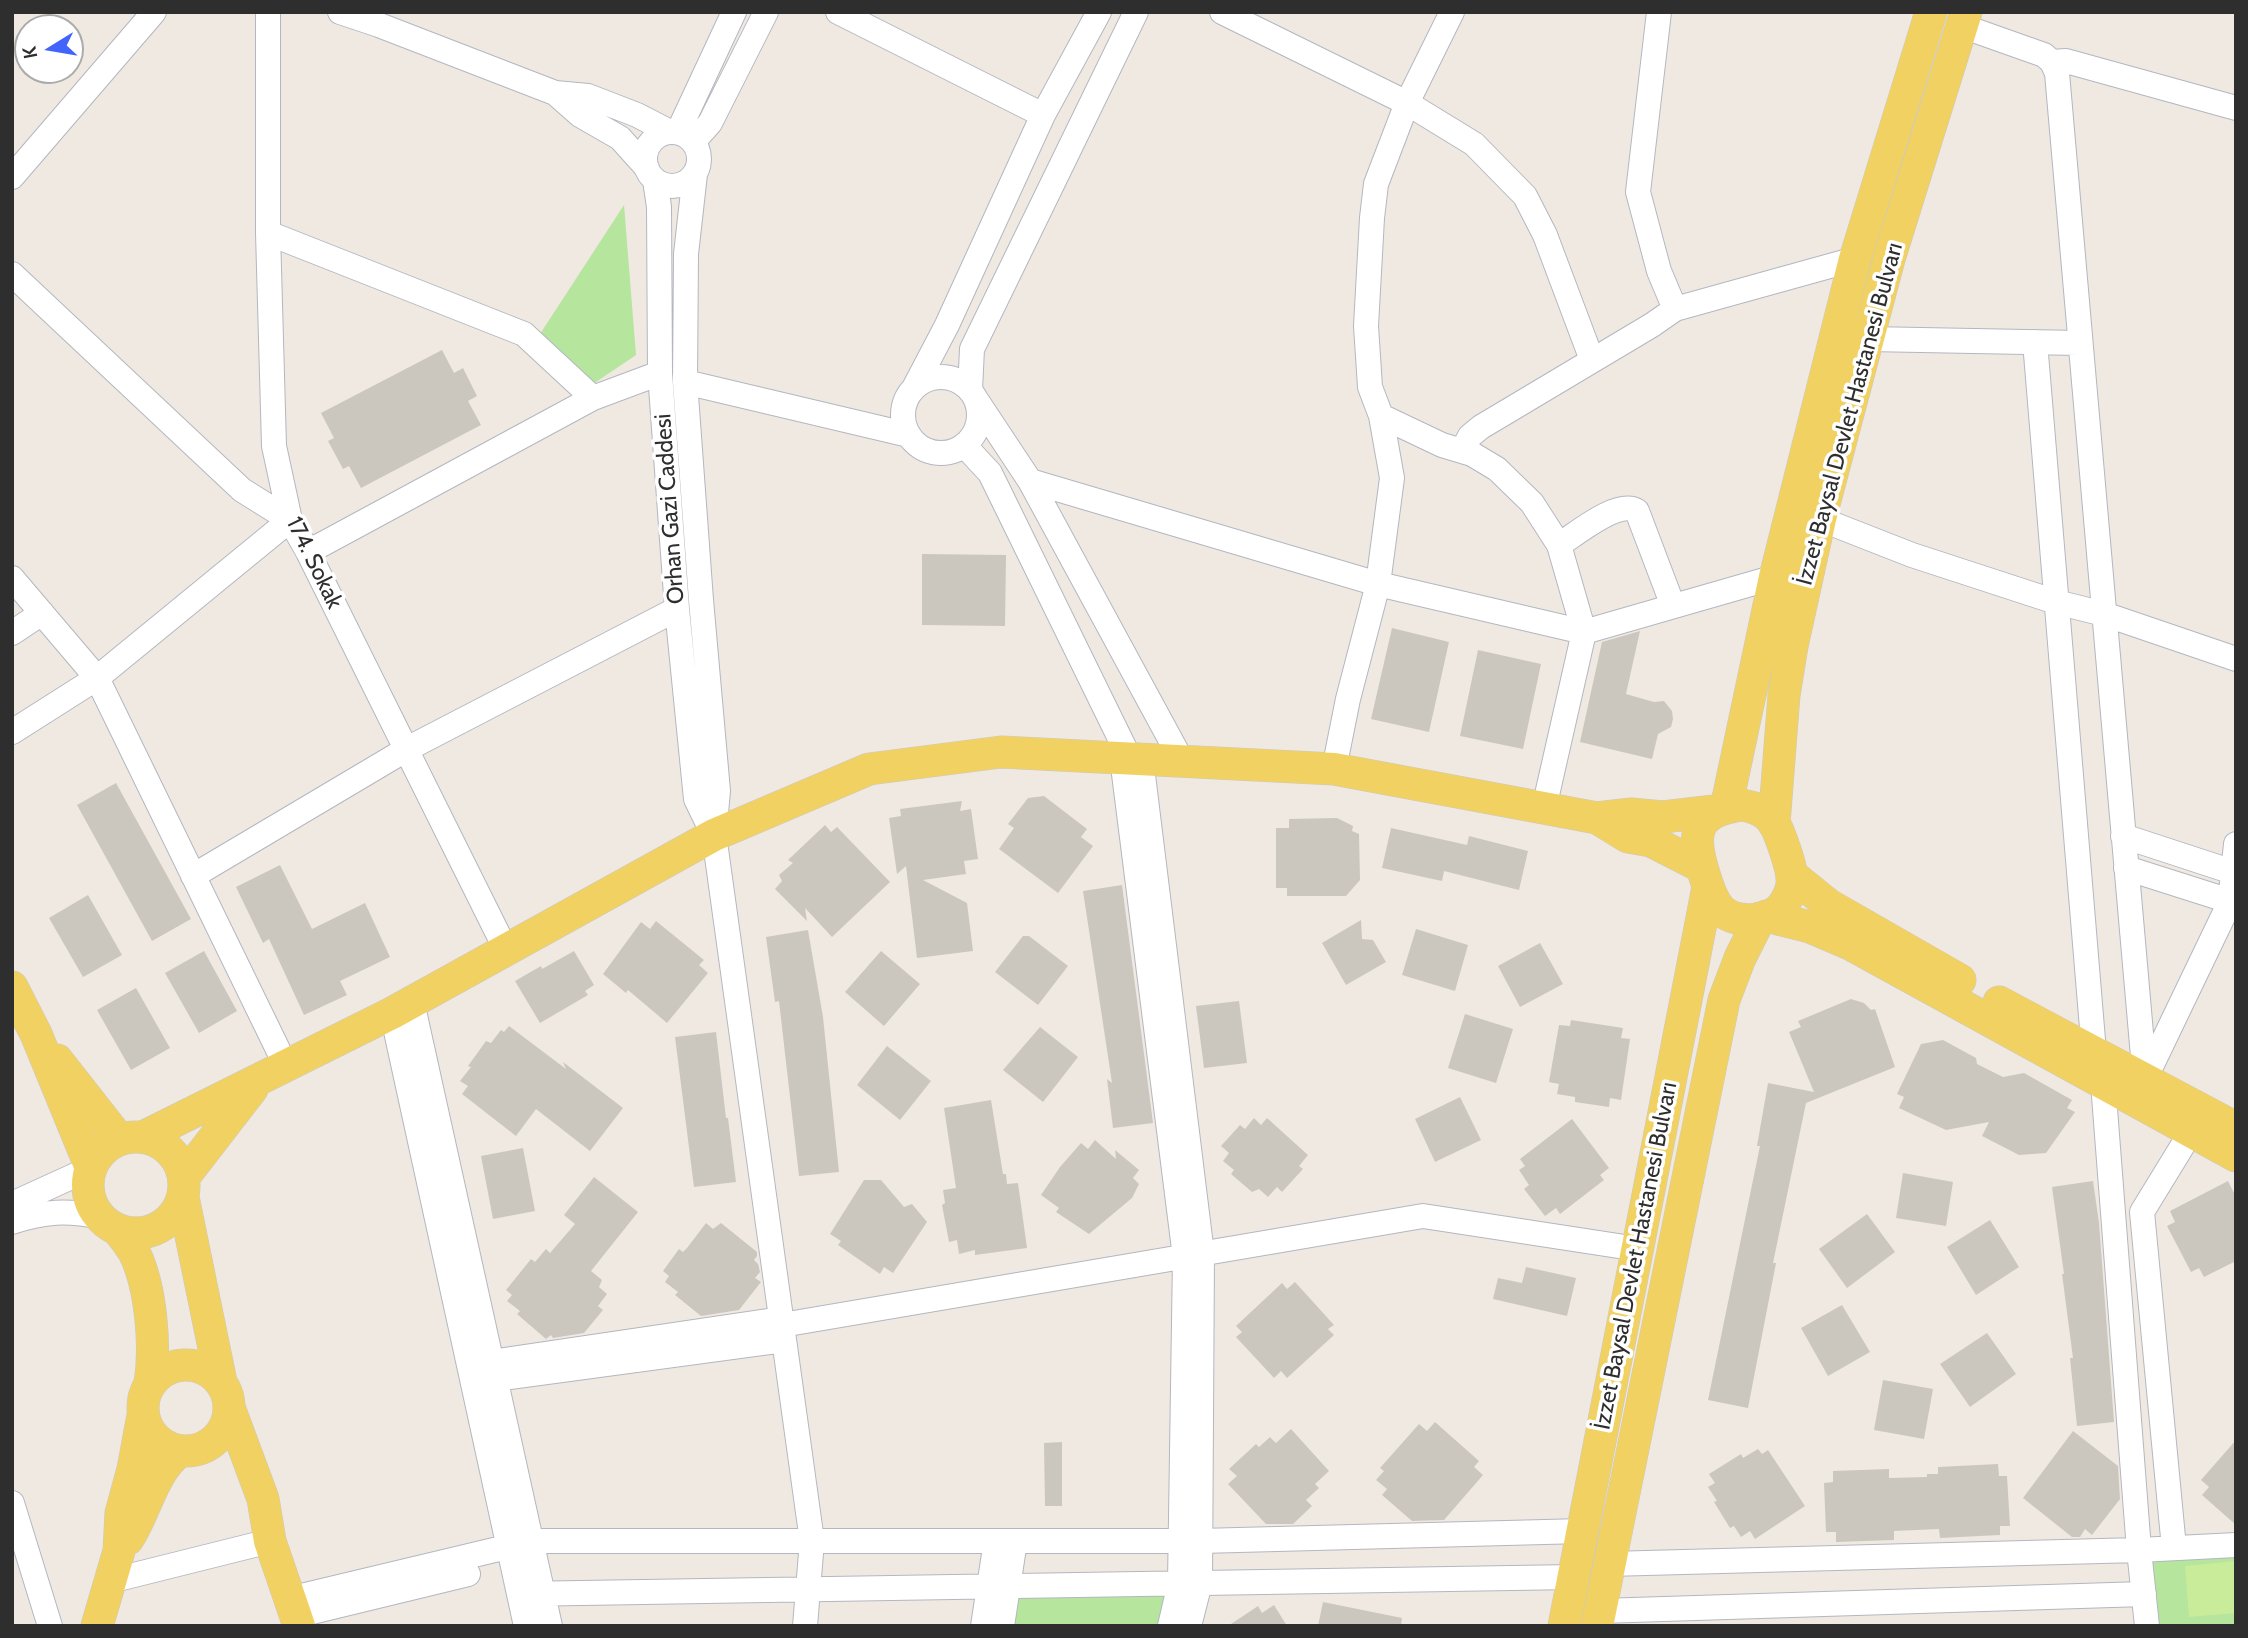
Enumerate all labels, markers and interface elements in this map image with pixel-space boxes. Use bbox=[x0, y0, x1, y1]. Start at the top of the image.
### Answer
north arrow bbox=[14, 14, 84, 84]
text: K bbox=[17, 45, 42, 61]
street label: İzzet Baysal Devlet Hastanesi Bulvarı bbox=[1791, 240, 1909, 588]
street label: Orhan Gazi Caddesi bbox=[650, 413, 690, 605]
street label: 174. Sokak bbox=[280, 513, 348, 613]
street label: İzzet Baysal Devlet Hastanesi Bulvarı bbox=[1589, 1080, 1683, 1432]

